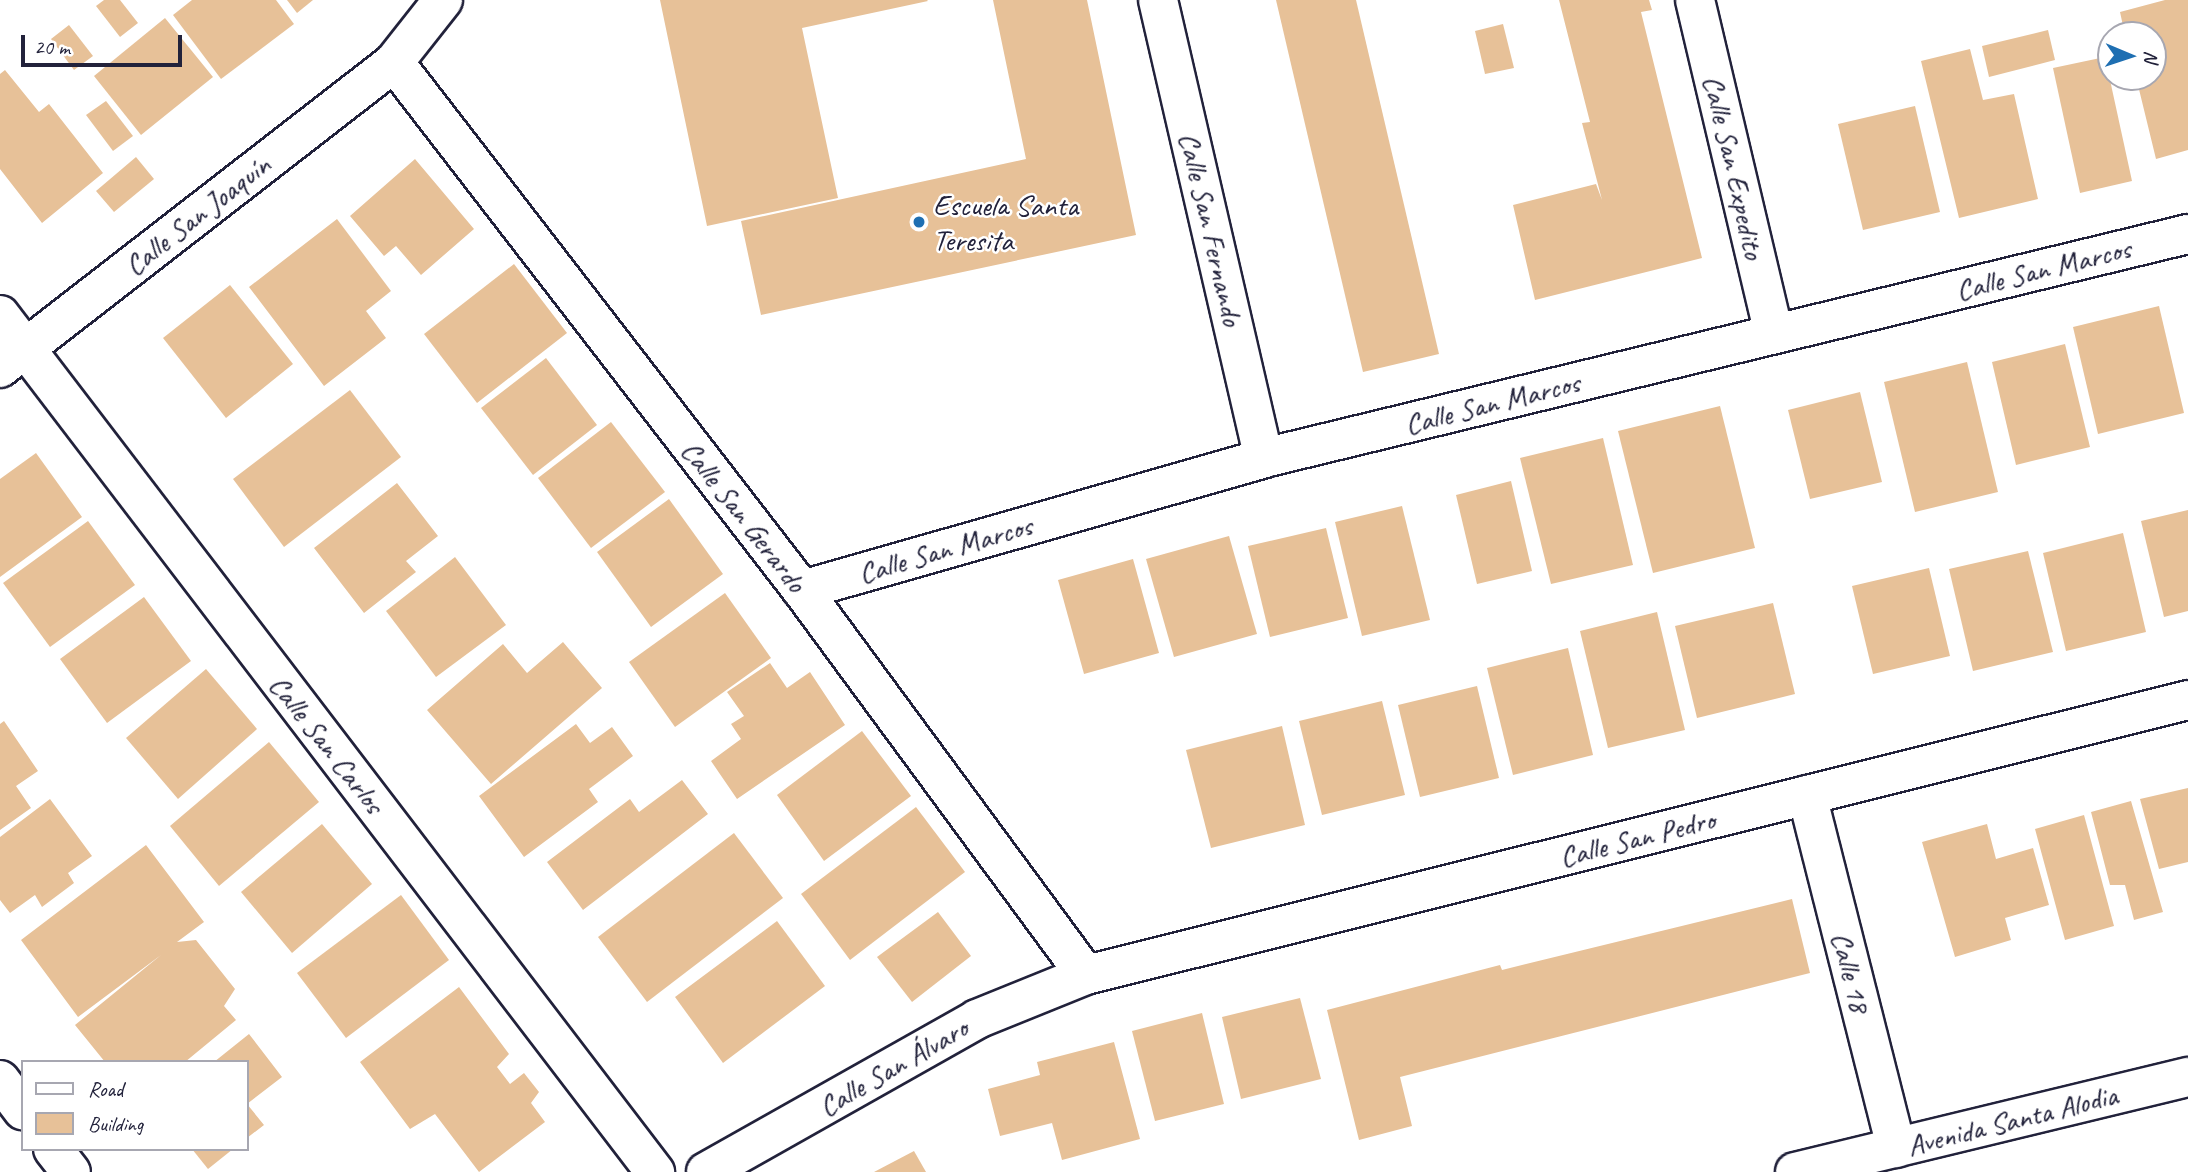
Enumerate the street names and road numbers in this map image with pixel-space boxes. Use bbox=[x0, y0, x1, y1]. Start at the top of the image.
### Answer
street label: Calle San Expedito bbox=[1695, 71, 1773, 263]
street label: Calle San Fernando bbox=[1171, 129, 1251, 329]
street label: Calle San Joaquín bbox=[117, 147, 277, 283]
street label: Calle San Marcos bbox=[1952, 230, 2134, 308]
street label: Calle San Marcos bbox=[1401, 364, 1583, 442]
street label: Calle San Gerardo bbox=[674, 433, 814, 599]
street label: Calle San Marcos bbox=[854, 507, 1036, 591]
street label: Calle San Carlos bbox=[262, 667, 392, 821]
street label: Calle San Pedro bbox=[1556, 801, 1718, 875]
street label: Calle 18 bbox=[1824, 928, 1878, 1016]
street label: Calle San Álvaro bbox=[812, 1010, 974, 1124]
street label: Avenida Santa Alodia bbox=[1903, 1076, 2121, 1164]

